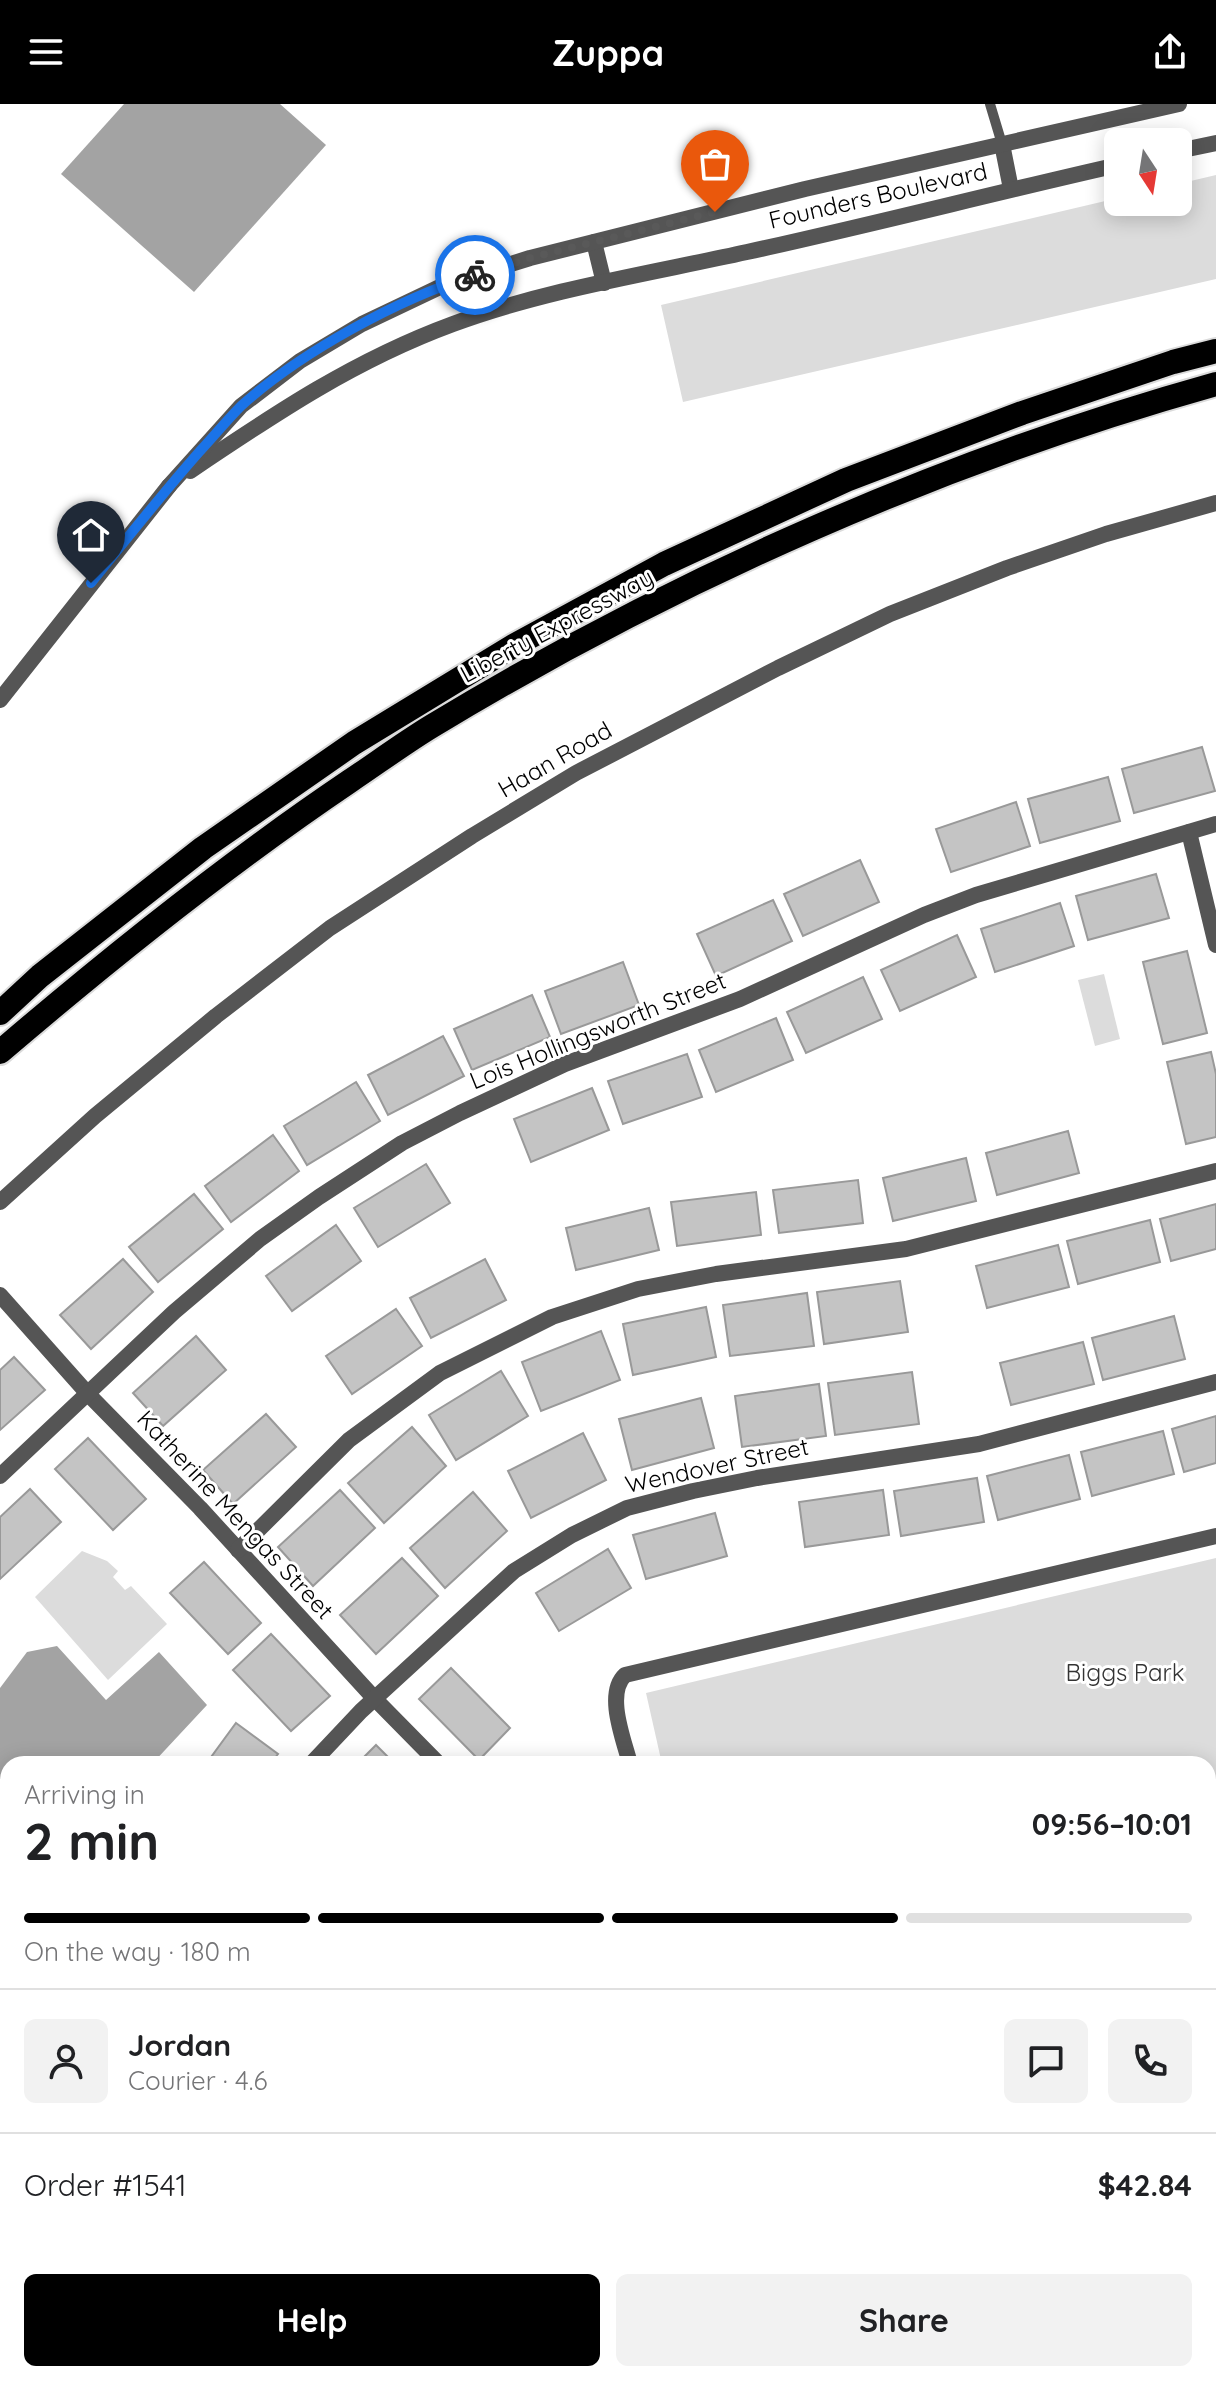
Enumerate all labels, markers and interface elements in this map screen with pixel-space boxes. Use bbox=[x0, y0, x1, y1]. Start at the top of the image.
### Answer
icon: menu bbox=[24, 30, 68, 74]
text: Zuppa bbox=[552, 30, 664, 75]
icon: share bbox=[1148, 30, 1192, 74]
north arrow bbox=[1104, 128, 1192, 216]
map controls bbox=[1104, 128, 1192, 216]
pin bbox=[681, 130, 749, 212]
icon: bag bbox=[693, 142, 737, 186]
street label: Founders Boulevard bbox=[766, 155, 990, 235]
courier bbox=[435, 235, 515, 315]
icon: bike bbox=[453, 253, 497, 297]
pin bbox=[57, 501, 125, 583]
icon: home bbox=[69, 513, 113, 557]
street label: Liberty Expressway bbox=[455, 562, 658, 689]
street label: Haan Road bbox=[492, 714, 617, 804]
street label: Lois Hollingsworth Street bbox=[465, 965, 730, 1095]
street label: Katherine Mengas Street bbox=[131, 1404, 340, 1625]
street label: Wendover Street bbox=[622, 1431, 811, 1499]
park label: Biggs Park bbox=[1065, 1657, 1185, 1687]
text: Arriving in bbox=[24, 1778, 145, 1811]
text: 09:56–10:01 bbox=[1032, 1805, 1192, 1843]
text: 2 min bbox=[24, 1808, 159, 1873]
text: On the way · 180 m bbox=[24, 1935, 251, 1968]
button: person bbox=[24, 2019, 108, 2103]
button: chat bbox=[1004, 2019, 1088, 2103]
button: phone bbox=[1108, 2019, 1192, 2103]
text: Jordan bbox=[128, 2026, 231, 2064]
text: Courier · 4.6 bbox=[128, 2064, 267, 2097]
text: Order #1541 bbox=[24, 2166, 187, 2204]
text: $42.84 bbox=[1098, 2166, 1192, 2204]
button: Help bbox=[24, 2274, 600, 2366]
button: Share bbox=[616, 2274, 1192, 2366]

